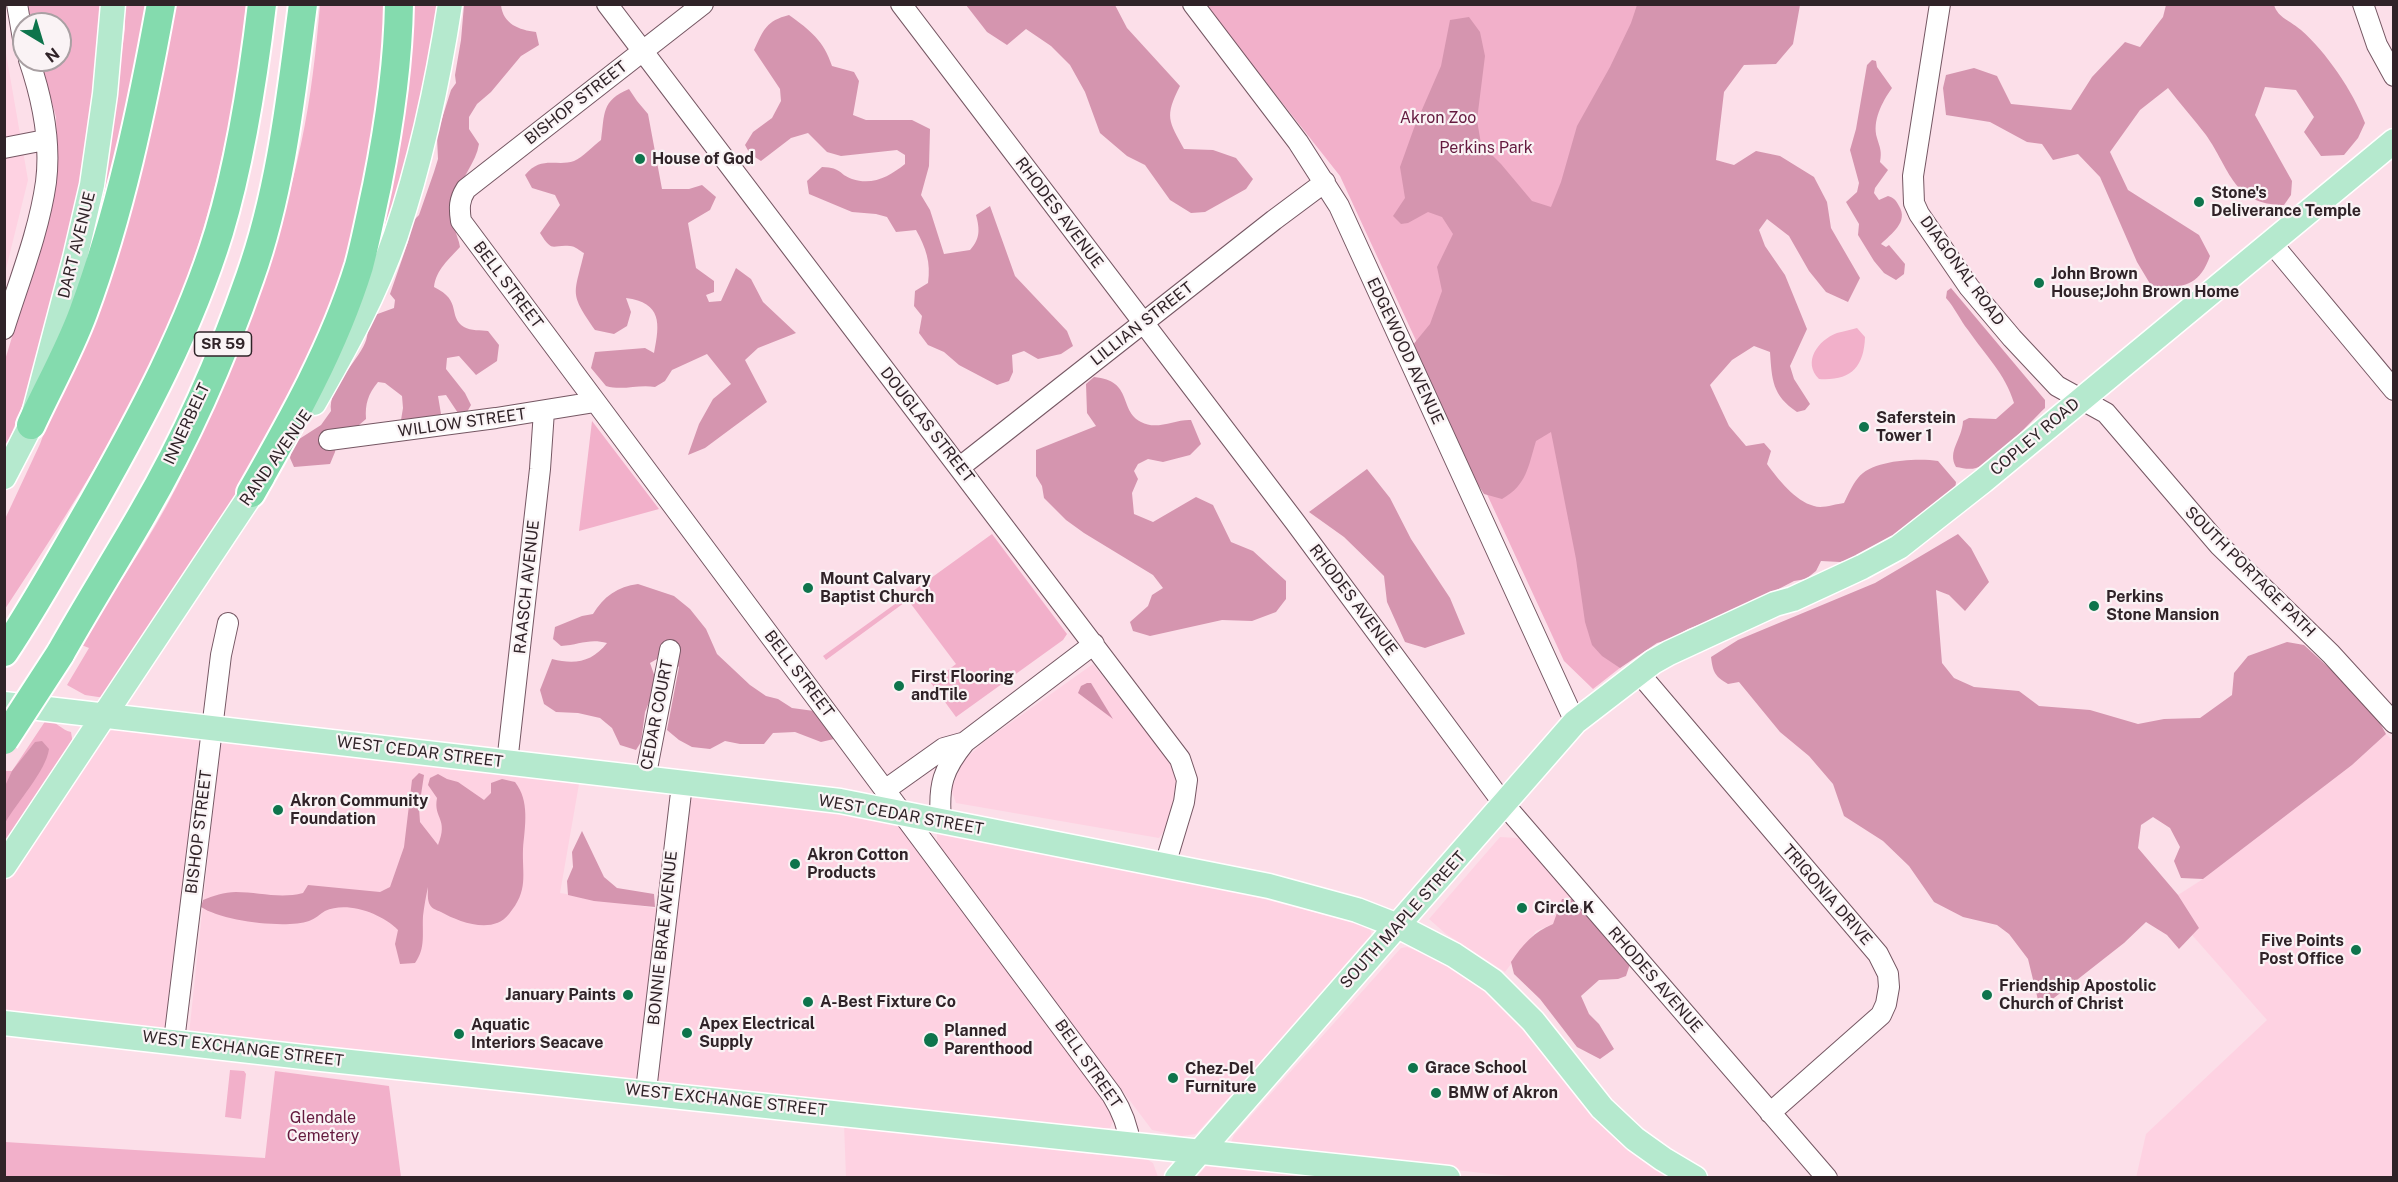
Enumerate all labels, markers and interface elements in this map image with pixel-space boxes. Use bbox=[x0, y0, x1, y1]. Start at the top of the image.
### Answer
north arrow bbox=[12, 12, 72, 72]
text: N bbox=[41, 44, 63, 66]
street label: BISHOP STREET bbox=[521, 57, 631, 149]
park label: Akron Zoo bbox=[1400, 108, 1476, 128]
park label: Perkins Park bbox=[1439, 138, 1533, 158]
place label: House of God bbox=[652, 149, 754, 169]
marker: House of God bbox=[633, 152, 647, 166]
street label: RHODES AVENUE bbox=[1011, 154, 1107, 272]
place label: Stone's Deliverance Temple bbox=[2211, 183, 2361, 221]
street label: DART AVENUE bbox=[54, 190, 100, 300]
marker: Stone's Deliverance Temple bbox=[2192, 195, 2206, 209]
street label: DIAGONAL ROAD bbox=[1916, 212, 2008, 330]
street label: BELL STREET bbox=[469, 238, 547, 332]
place label: John Brown House;John Brown Home bbox=[2051, 264, 2239, 302]
street label: EDGEWOOD AVENUE bbox=[1363, 275, 1447, 427]
marker: John Brown House;John Brown Home bbox=[2032, 276, 2046, 290]
street label: LILLIAN STREET bbox=[1087, 278, 1197, 370]
road number: SR 59 bbox=[194, 332, 252, 356]
street label: DOUGLAS STREET bbox=[876, 363, 978, 487]
street label: INNERBELT bbox=[160, 380, 214, 468]
street label: COPLEY ROAD bbox=[1987, 394, 2083, 480]
street label: WILLOW STREET bbox=[397, 405, 527, 441]
street label: RAND AVENUE bbox=[236, 406, 316, 510]
place label: Saferstein Tower 1 bbox=[1876, 408, 1956, 446]
marker: Saferstein Tower 1 bbox=[1857, 420, 1871, 434]
street label: SOUTH PORTAGE PATH bbox=[2181, 503, 2319, 641]
street label: RAASCH AVENUE bbox=[510, 519, 544, 655]
street label: RHODES AVENUE bbox=[1305, 541, 1401, 659]
place label: Mount Calvary Baptist Church bbox=[820, 569, 934, 607]
marker: Mount Calvary Baptist Church bbox=[801, 581, 815, 595]
place label: Perkins Stone Mansion bbox=[2106, 587, 2219, 625]
marker: Perkins Stone Mansion bbox=[2087, 599, 2101, 613]
street label: BELL STREET bbox=[760, 627, 838, 721]
street label: CEDAR COURT bbox=[637, 658, 677, 772]
place label: First Flooring andTile bbox=[911, 667, 1014, 705]
marker: First Flooring andTile bbox=[892, 679, 906, 693]
street label: WEST CEDAR STREET bbox=[336, 732, 504, 772]
street label: BISHOP STREET bbox=[182, 769, 216, 895]
place label: Akron Community Foundation bbox=[290, 791, 428, 829]
street label: WEST CEDAR STREET bbox=[817, 791, 985, 839]
marker: Akron Community Foundation bbox=[271, 803, 285, 817]
street label: TRIGONIA DRIVE bbox=[1778, 841, 1876, 949]
place label: Akron Cotton Products bbox=[807, 845, 908, 883]
street label: SOUTH MAPLE STREET bbox=[1336, 847, 1470, 993]
street label: BONNIE BRAE AVENUE bbox=[644, 850, 682, 1026]
marker: Akron Cotton Products bbox=[788, 857, 802, 871]
place label: Circle K bbox=[1534, 898, 1594, 918]
marker: Circle K bbox=[1515, 901, 1529, 915]
street label: RHODES AVENUE bbox=[1604, 923, 1706, 1037]
place label: Five Points Post Office bbox=[2259, 931, 2344, 969]
marker: Five Points Post Office bbox=[2349, 943, 2363, 957]
place label: Friendship Apostolic Church of Christ bbox=[1999, 976, 2156, 1014]
place label: January Paints bbox=[505, 985, 616, 1005]
marker: January Paints bbox=[621, 988, 635, 1002]
marker: Friendship Apostolic Church of Christ bbox=[1980, 988, 1994, 1002]
place label: A-Best Fixture Co bbox=[820, 992, 956, 1012]
marker: A-Best Fixture Co bbox=[801, 995, 815, 1009]
place label: Apex Electrical Supply bbox=[699, 1014, 815, 1052]
place label: Aquatic Interiors Seacave bbox=[471, 1015, 603, 1053]
street label: BELL STREET bbox=[1050, 1016, 1126, 1112]
place label: Planned Parenthood bbox=[944, 1021, 1033, 1059]
marker: Apex Electrical Supply bbox=[680, 1026, 694, 1040]
street label: WEST EXCHANGE STREET bbox=[141, 1027, 345, 1071]
marker: Aquatic Interiors Seacave bbox=[452, 1027, 466, 1041]
marker: Planned Parenthood bbox=[922, 1031, 940, 1049]
place label: Grace School bbox=[1425, 1058, 1527, 1078]
place label: Chez-Del Furniture bbox=[1185, 1059, 1257, 1097]
marker: Grace School bbox=[1406, 1061, 1420, 1075]
marker: Chez-Del Furniture bbox=[1166, 1071, 1180, 1085]
street label: WEST EXCHANGE STREET bbox=[624, 1080, 828, 1120]
place label: BMW of Akron bbox=[1448, 1083, 1558, 1103]
marker: BMW of Akron bbox=[1429, 1086, 1443, 1100]
park label: Glendale Cemetery bbox=[287, 1108, 359, 1146]

